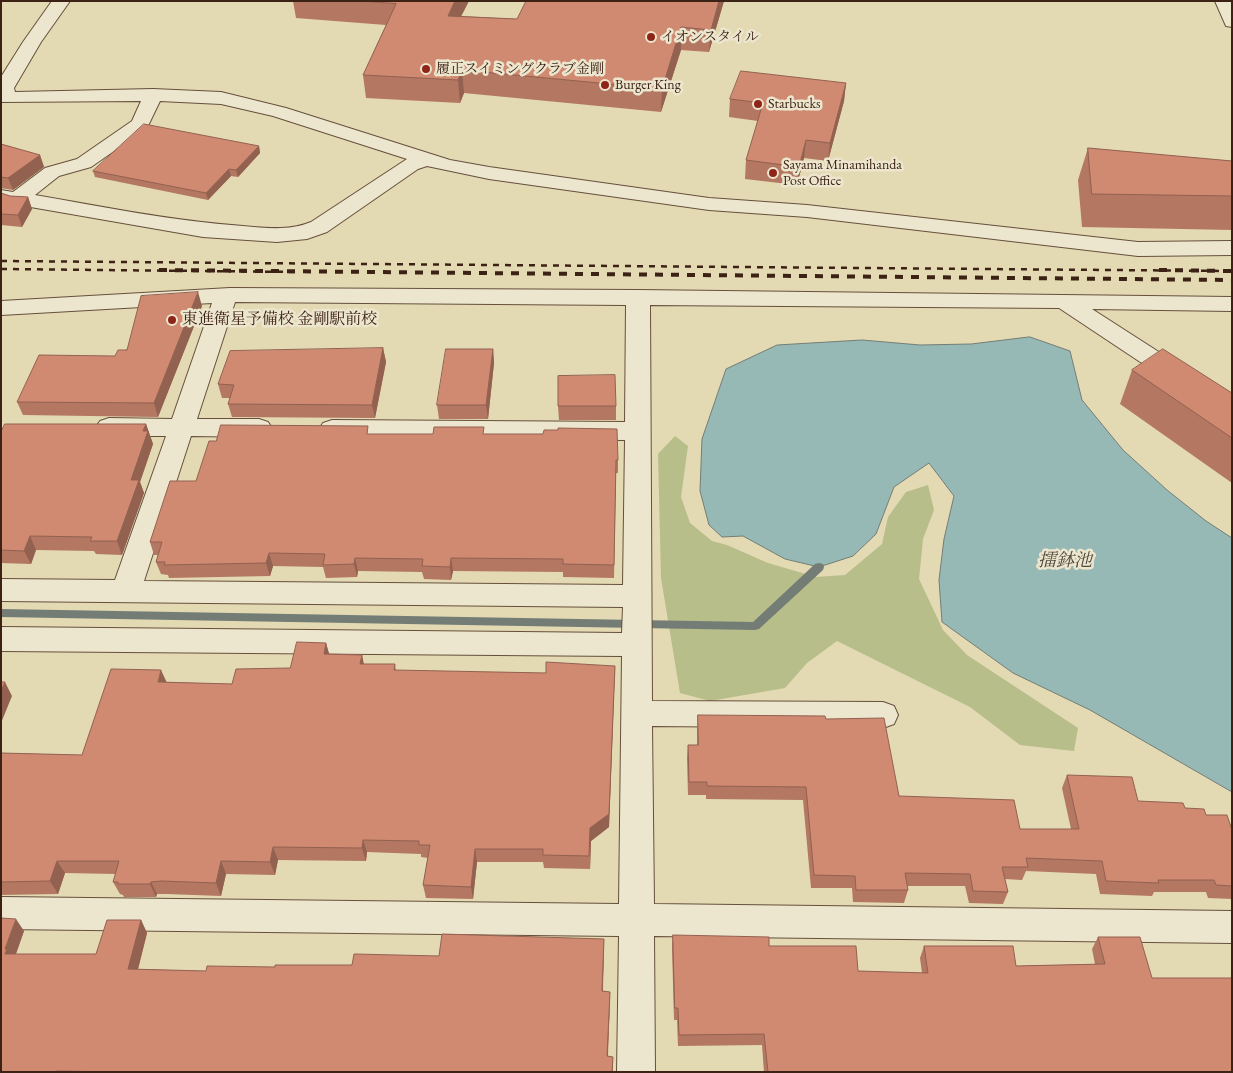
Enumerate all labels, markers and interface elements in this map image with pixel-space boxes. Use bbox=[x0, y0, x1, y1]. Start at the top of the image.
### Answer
place label: イオンスタイル bbox=[661, 29, 759, 45]
marker: イオンスタイル bbox=[645, 31, 657, 43]
place label: 履正スイミングクラブ金剛 bbox=[436, 61, 604, 77]
marker: 履正スイミングクラブ金剛 bbox=[420, 63, 432, 75]
place label: Burger King bbox=[615, 77, 681, 93]
marker: Burger King bbox=[599, 79, 611, 91]
place label: Starbucks bbox=[768, 96, 821, 112]
marker: Starbucks bbox=[752, 98, 764, 110]
place label: Sayama Minamihanda Post Office bbox=[783, 157, 902, 190]
marker: Sayama Minamihanda Post Office bbox=[767, 167, 779, 179]
place label: 東進衛星予備校 金剛駅前校 bbox=[182, 310, 377, 330]
marker: 東進衛星予備校 金剛駅前校 bbox=[166, 314, 178, 326]
water label: 擂鉢池 bbox=[1038, 550, 1092, 572]

